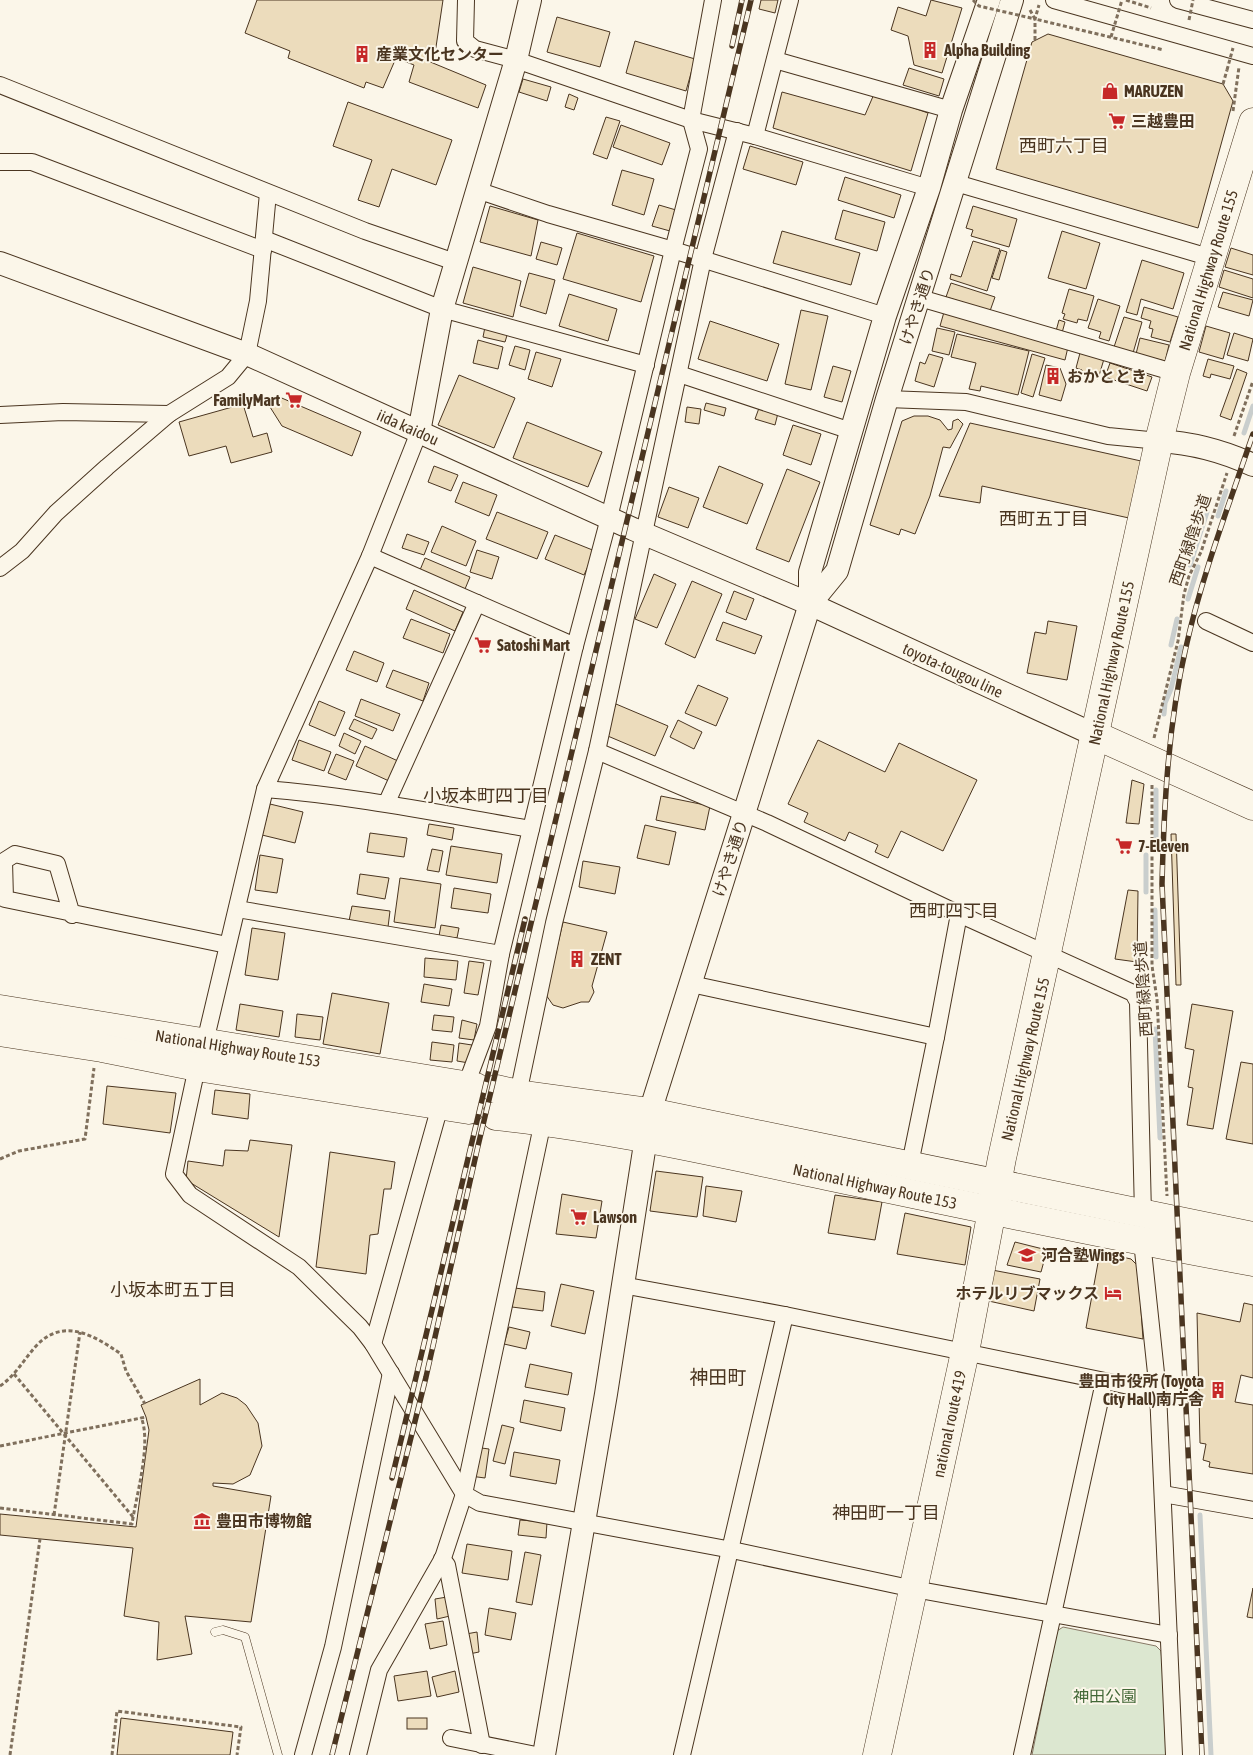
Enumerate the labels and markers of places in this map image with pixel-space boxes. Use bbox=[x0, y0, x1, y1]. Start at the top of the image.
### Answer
building icon: Alpha Building bbox=[920, 40, 940, 60]
place label: Alpha Building bbox=[943, 41, 1030, 59]
building icon: 産業文化センター bbox=[352, 44, 372, 64]
place label: 産業文化センター bbox=[376, 45, 504, 63]
shop icon: MARUZEN bbox=[1100, 81, 1120, 101]
place label: MARUZEN bbox=[1124, 82, 1183, 100]
supermarket icon: 三越豊田 bbox=[1107, 111, 1127, 131]
place label: 三越豊田 bbox=[1131, 112, 1195, 130]
building icon: おかととき bbox=[1043, 366, 1063, 386]
place label: おかととき bbox=[1067, 367, 1147, 385]
supermarket icon: FamilyMart bbox=[284, 390, 304, 410]
place label: FamilyMart bbox=[213, 391, 280, 409]
supermarket icon: Satoshi Mart bbox=[473, 635, 493, 655]
place label: Satoshi Mart bbox=[497, 636, 570, 654]
supermarket icon: 7-Eleven bbox=[1114, 836, 1134, 856]
place label: 7-Eleven bbox=[1138, 837, 1189, 855]
building icon: ZENT bbox=[567, 949, 587, 969]
place label: ZENT bbox=[591, 950, 622, 968]
supermarket icon: Lawson bbox=[569, 1207, 589, 1227]
place label: Lawson bbox=[593, 1208, 637, 1226]
school or university icon: 河合塾Wings bbox=[1017, 1245, 1037, 1265]
place label: 河合塾Wings bbox=[1041, 1246, 1125, 1264]
hotel icon: ホテルリブマックス bbox=[1103, 1283, 1123, 1303]
place label: ホテルリブマックス bbox=[955, 1284, 1099, 1302]
place label: 豊田市役所 (Toyota City Hall)南庁舎 bbox=[1079, 1372, 1204, 1408]
building icon: 豊田市役所 (Toyota City Hall)南庁舎 bbox=[1208, 1380, 1228, 1400]
museum icon: 豊田市博物館 bbox=[192, 1511, 212, 1531]
place label: 豊田市博物館 bbox=[216, 1512, 312, 1530]

